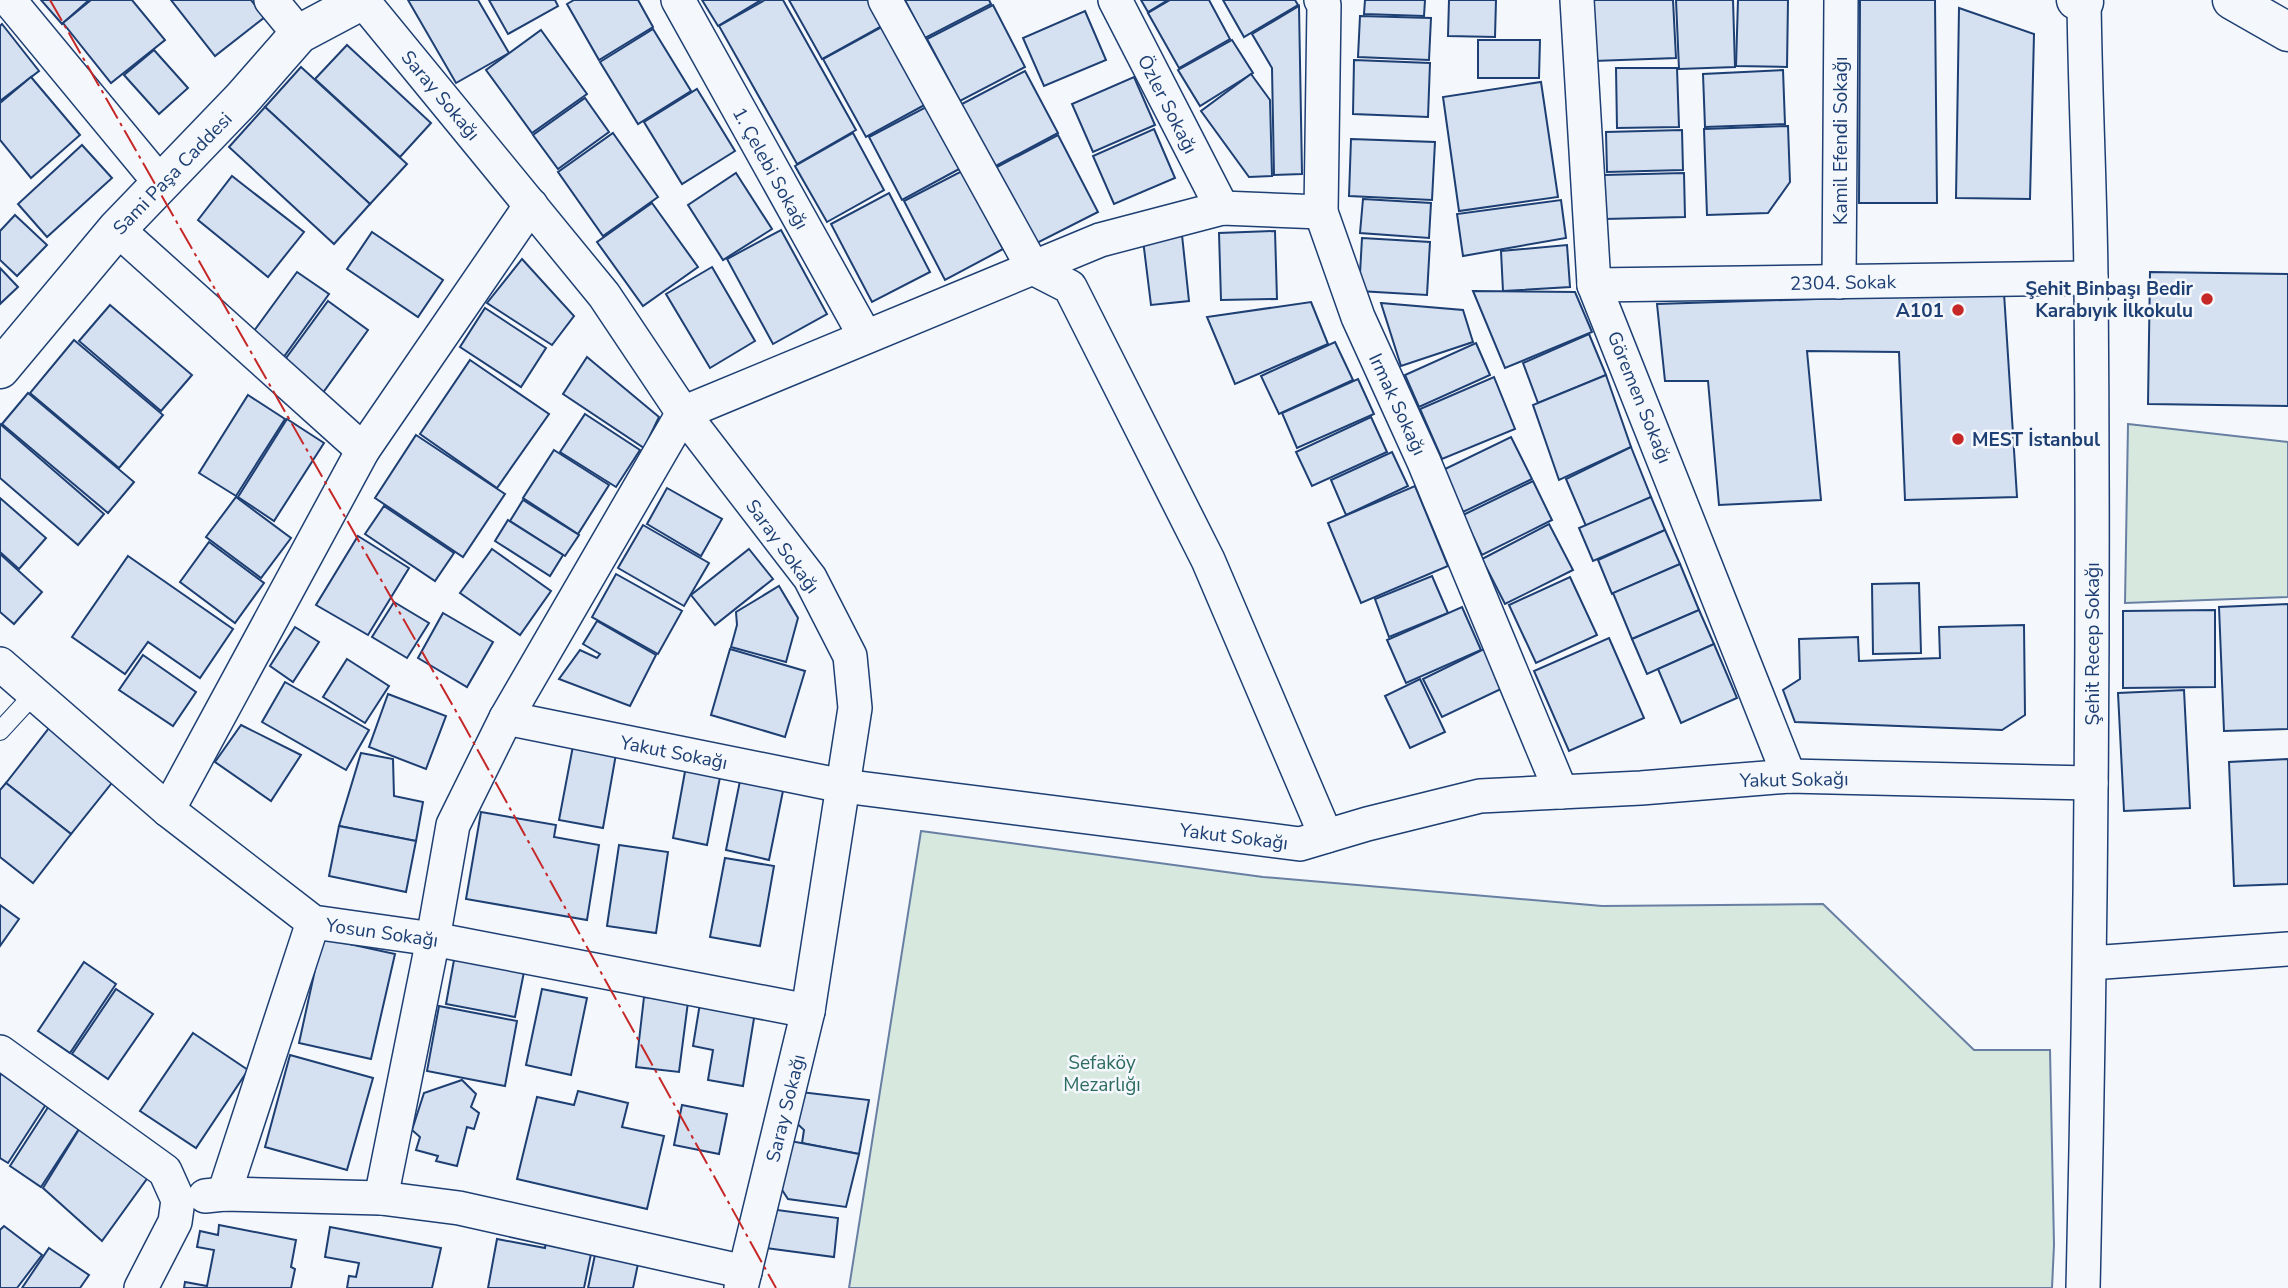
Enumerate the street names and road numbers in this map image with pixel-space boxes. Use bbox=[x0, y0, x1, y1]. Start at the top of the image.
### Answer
street label: Saray Sokağı bbox=[395, 45, 486, 146]
street label: Özler Sokağı bbox=[1131, 50, 1203, 158]
street label: Kamil Efendi Sokağı bbox=[1828, 57, 1854, 225]
street label: 1. Çelebi Sokağı bbox=[726, 103, 814, 234]
street label: Sami Paşa Caddesi bbox=[107, 107, 238, 241]
street label: 2304. Sokak bbox=[1790, 269, 1897, 297]
street label: Göremen Sokağı bbox=[1601, 327, 1677, 467]
street label: Irmak Sokağı bbox=[1362, 349, 1432, 460]
street label: Saray Sokağı bbox=[739, 494, 825, 599]
street label: Şehit Recep Sokağı bbox=[2080, 562, 2106, 726]
street label: Yakut Sokağı bbox=[617, 730, 730, 776]
street label: Yakut Sokağı bbox=[1738, 766, 1849, 794]
street label: Yakut Sokağı bbox=[1177, 817, 1290, 857]
street label: Yosun Sokağı bbox=[323, 912, 440, 954]
street label: Saray Sokağı bbox=[760, 1052, 812, 1165]

